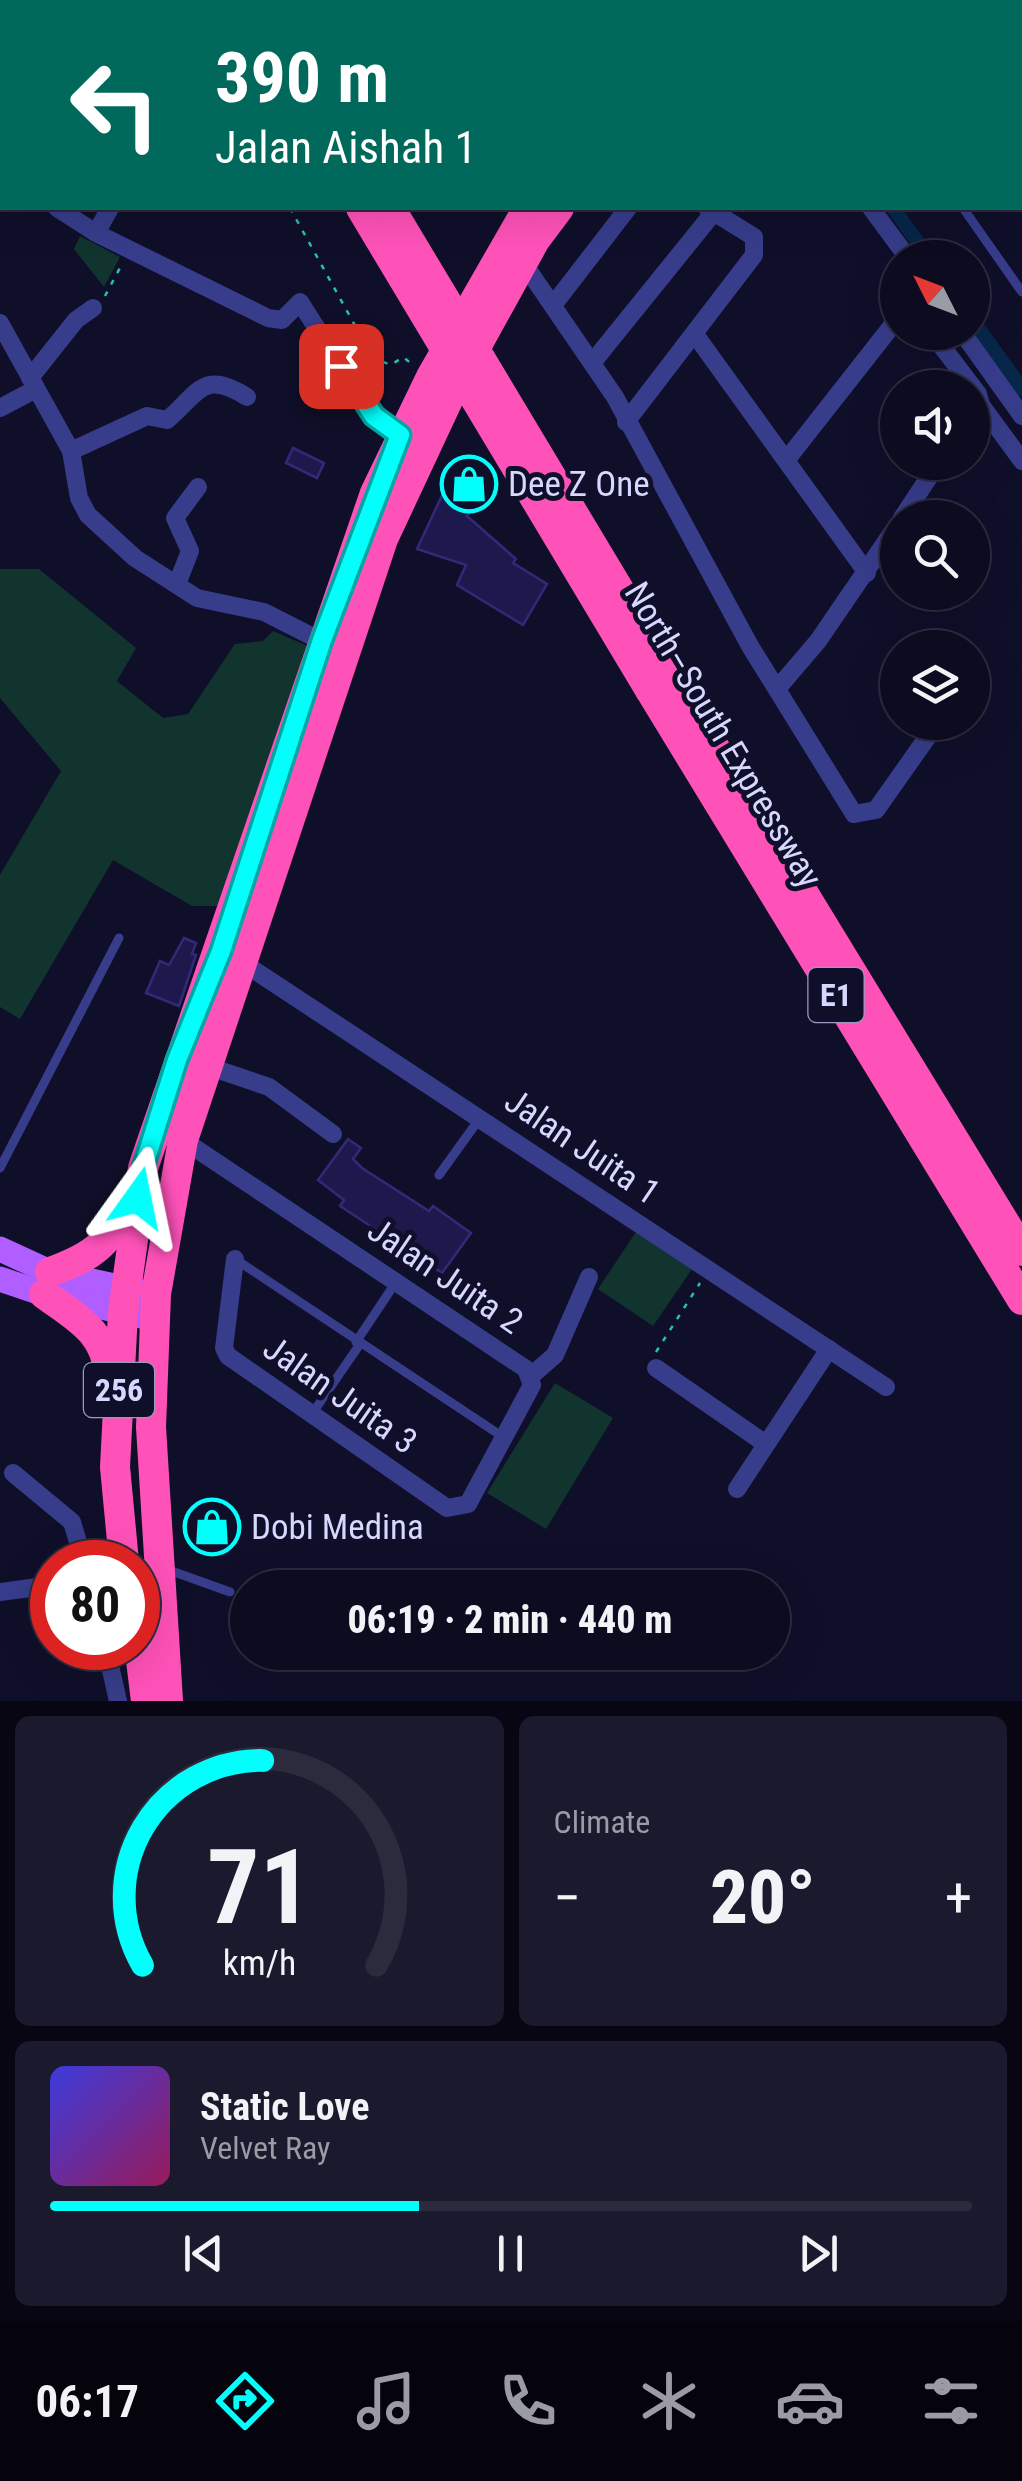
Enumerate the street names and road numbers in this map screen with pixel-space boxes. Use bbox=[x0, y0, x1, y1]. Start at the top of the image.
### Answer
street label: North–South Expressway bbox=[616, 575, 830, 895]
road number: E1 bbox=[808, 968, 864, 1022]
street label: Jalan Juita 1 bbox=[497, 1080, 667, 1214]
street label: Jalan Juita 2 bbox=[360, 1209, 530, 1343]
street label: Jalan Juita 3 bbox=[255, 1327, 425, 1463]
road number: 256 bbox=[84, 1363, 154, 1417]

